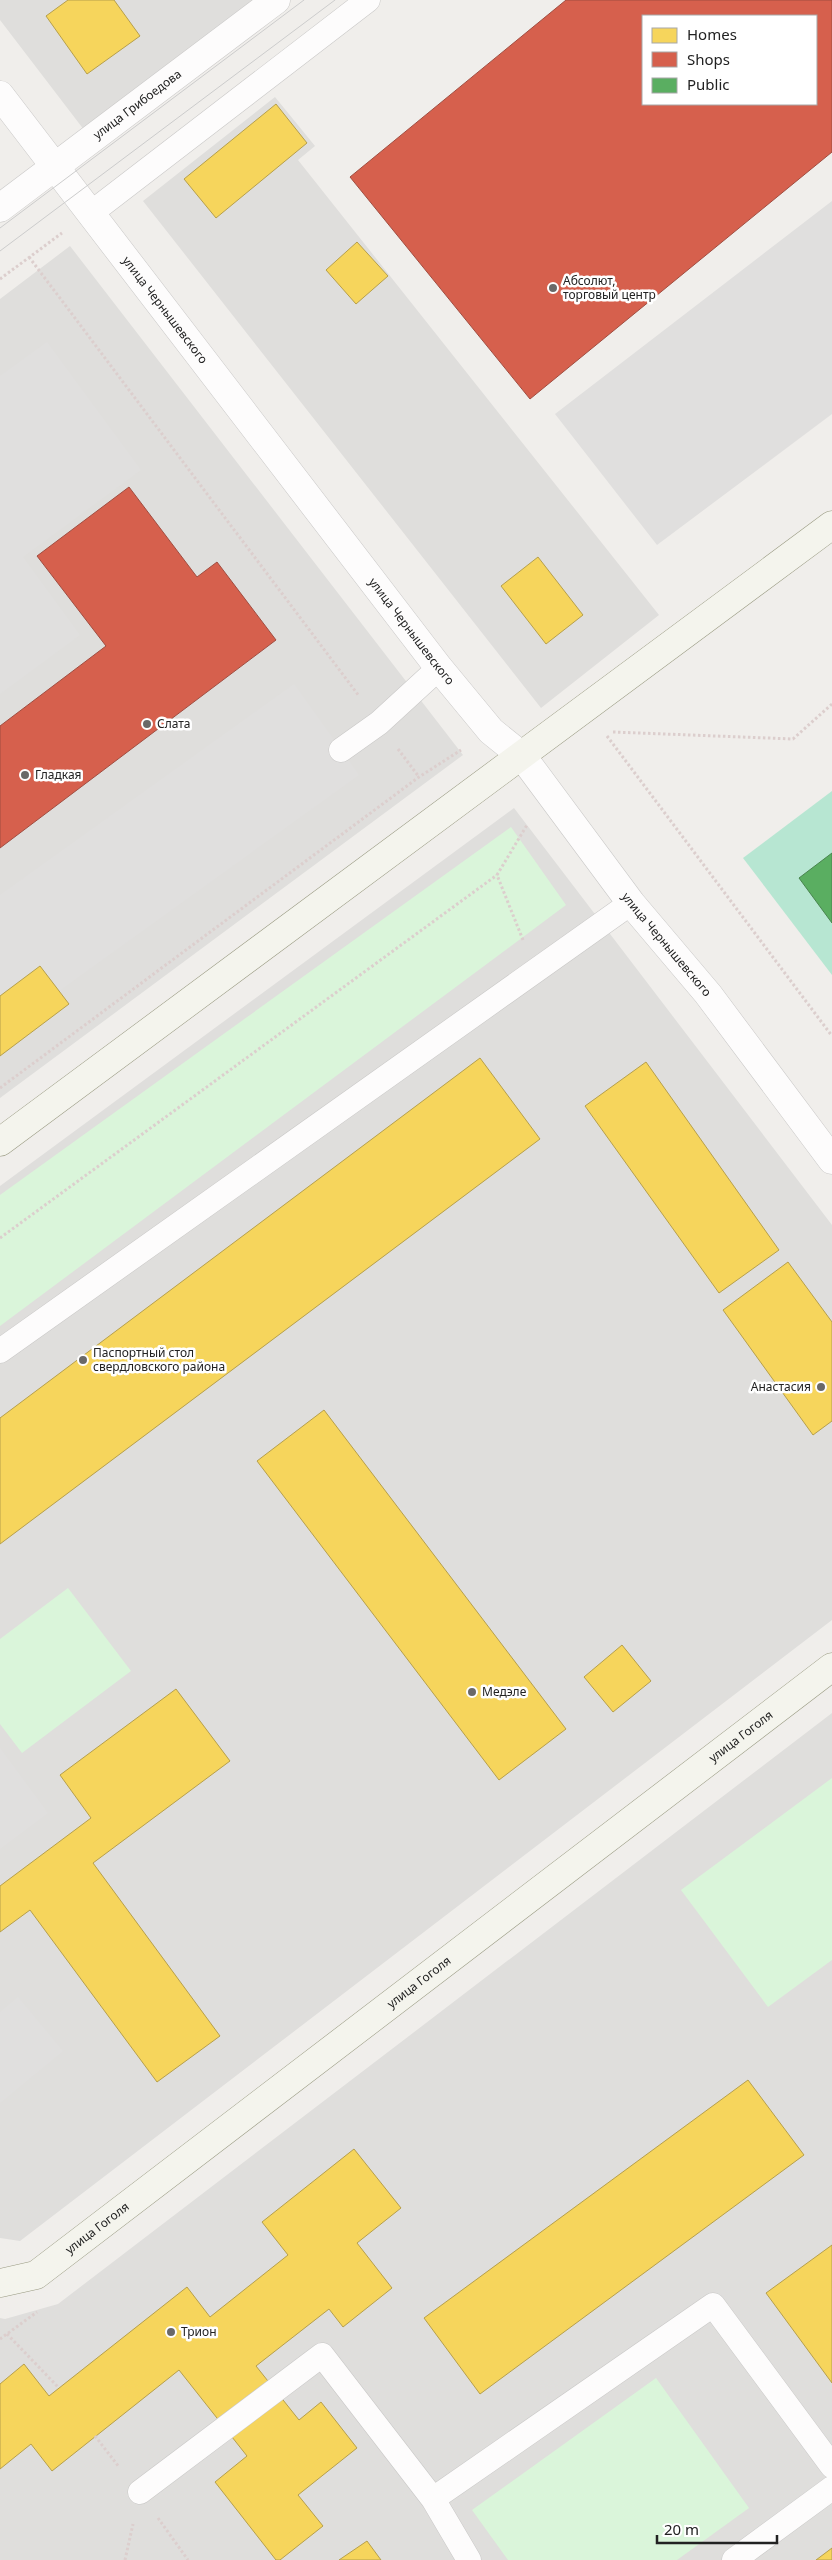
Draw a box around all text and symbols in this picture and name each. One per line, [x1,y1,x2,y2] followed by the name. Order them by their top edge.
[642,15,817,105] legend
[687,24,737,44] text: Homes
[687,49,730,69] text: Shops
[89,65,185,143] street label: улица Грибоедова
[687,74,730,94] text: Public
[119,253,212,367] street label: улица Чернышевского
[563,272,656,303] place label: Абсолют, торговый центр
[547,282,559,294] marker: Абсолют, торговый центр
[365,574,459,688] street label: улица Чернышевского
[157,715,191,732] place label: Слата
[141,718,153,730] marker: Слата
[35,766,81,783] place label: Гладкая
[19,769,31,781] marker: Гладкая
[618,889,716,1000] street label: улица Чернышевского
[93,1344,225,1375] place label: Паспортный стол свердловского района
[77,1354,89,1366] marker: Паспортный стол свердловского района
[751,1378,811,1395] place label: Анастасия
[815,1381,827,1393] marker: Анастасия
[482,1683,527,1700] place label: Медэле
[466,1686,478,1698] marker: Медэле
[705,1706,776,1766] street label: улица Гоголя
[383,1952,454,2012] street label: улица Гоголя
[62,2198,132,2258] street label: улица Гоголя
[181,2323,217,2340] place label: Трион
[165,2326,177,2338] marker: Трион
[657,2512,777,2544] scale bar
[664,2519,699,2539] text: 20 m

